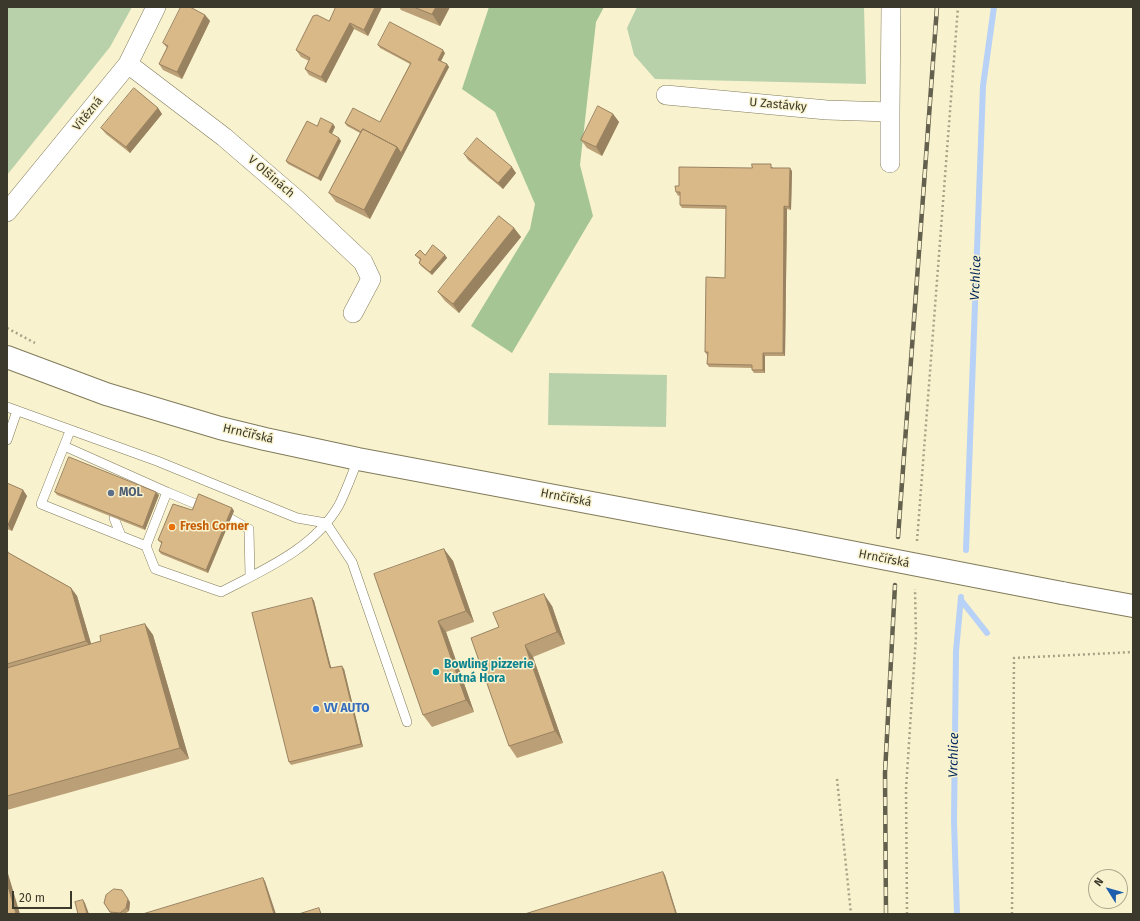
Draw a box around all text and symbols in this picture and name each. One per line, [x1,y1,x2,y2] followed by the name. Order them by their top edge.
[70,94,106,134] street label: Vítězná
[749,95,807,115] street label: U Zastávky
[245,153,297,201] street label: V Olšinách
[967,255,985,301] water label: Vrchlice
[221,421,275,447] street label: Hrnčířská
[119,486,143,500] place label: MOL
[539,486,593,510] street label: Hrnčířská
[106,488,116,498] marker: MOL
[180,520,249,534] place label: Fresh Corner
[167,522,177,532] marker: Fresh Corner
[857,547,911,571] street label: Hrnčířská
[444,658,534,686] place label: Bowling pizzerie Kutná Hora
[431,667,441,677] marker: Bowling pizzerie Kutná Hora
[324,702,370,716] place label: VV AUTO
[311,704,321,714] marker: VV AUTO
[946,732,962,778] water label: Vrchlice
[1088,869,1128,909] north arrow
[1091,875,1106,889] text: N
[14,883,74,909] scale bar
[19,891,45,905] text: 20 m

